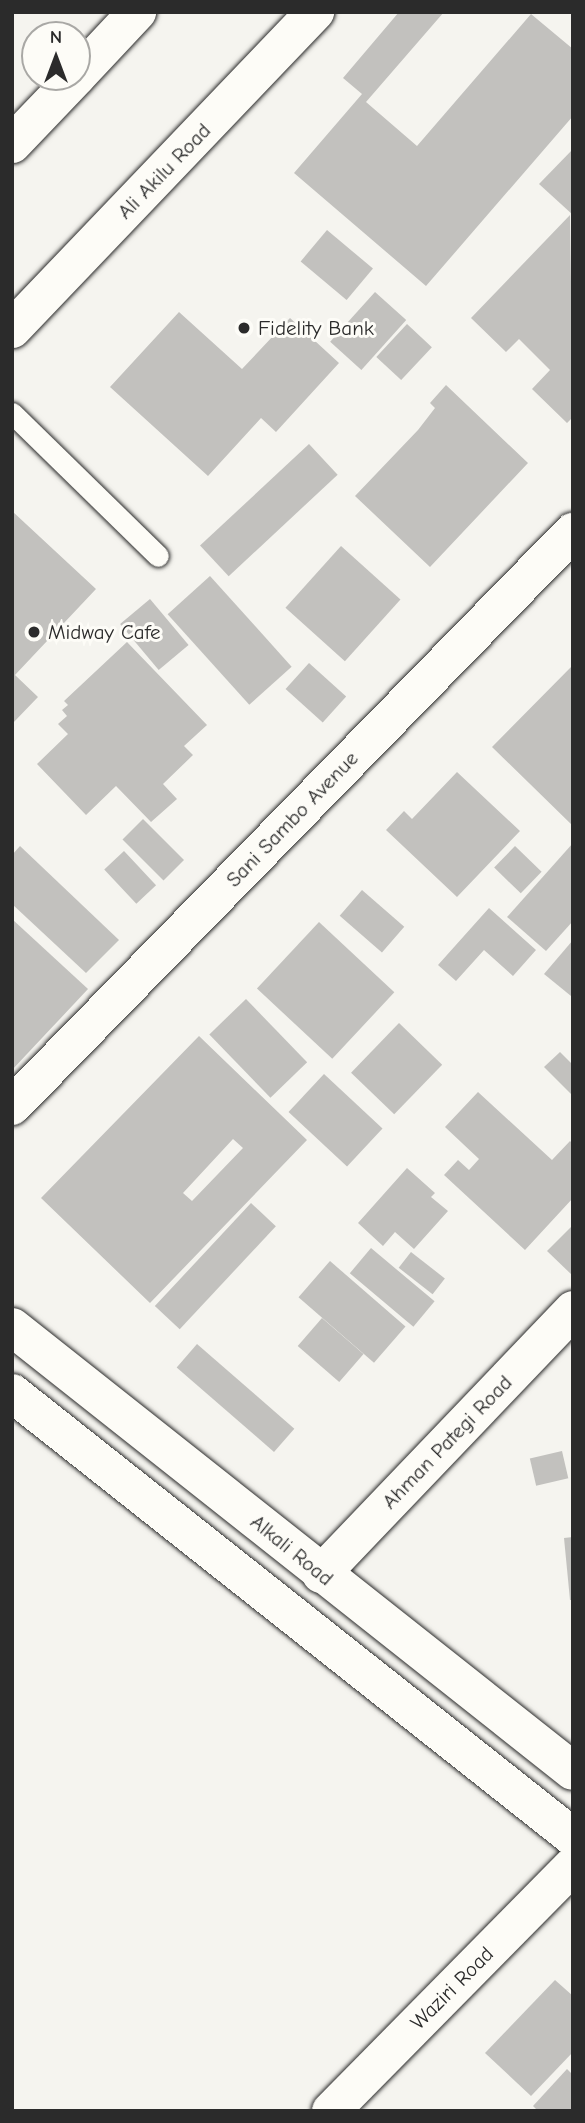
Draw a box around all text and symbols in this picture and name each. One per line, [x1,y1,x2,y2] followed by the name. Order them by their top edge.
[21,21,91,91] north arrow
[50,26,62,48] text: N
[112,118,216,224] street label: Ali Akilu Road
[258,315,374,341] place label: Fidelity Bank
[236,320,252,336] marker: Fidelity Bank
[48,619,161,645] place label: Midway Cafe
[26,624,42,640] marker: Midway Cafe
[221,746,363,892] street label: Sani Sambo Avenue
[377,1370,517,1514] street label: Ahman Pategi Road
[246,1509,338,1591] street label: Alkali Road
[405,1941,499,2035] street label: Waziri Road

